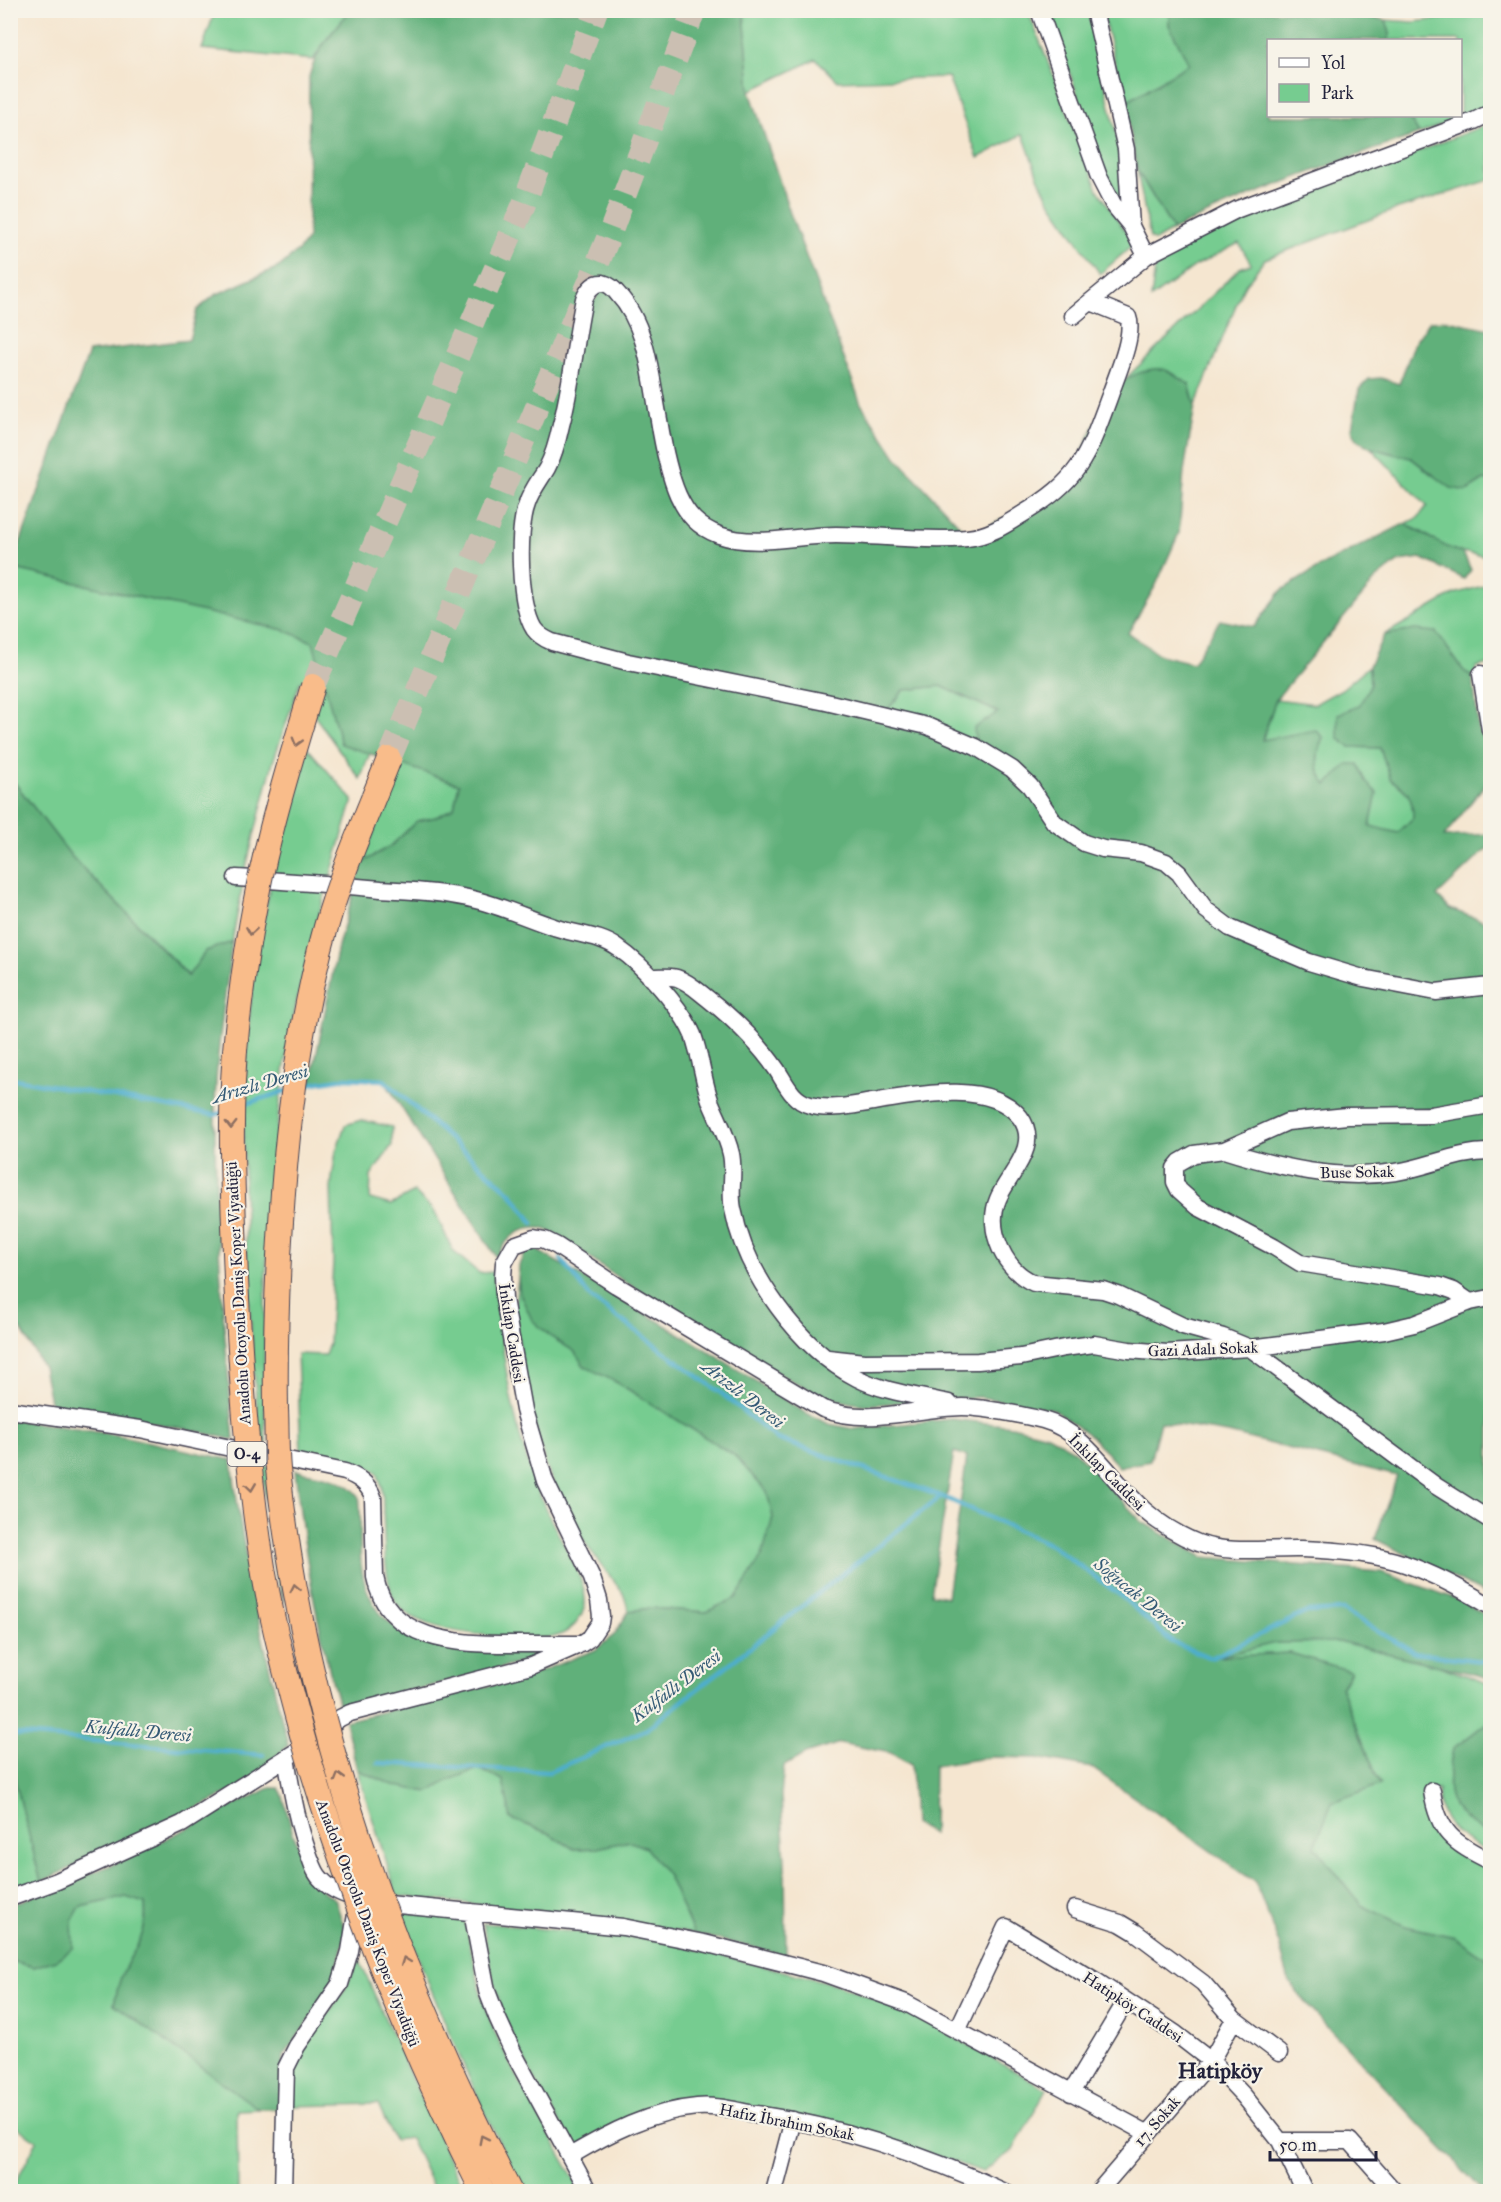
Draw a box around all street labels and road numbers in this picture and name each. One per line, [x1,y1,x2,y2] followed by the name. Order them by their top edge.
[222,1161,255,1426] street label: Anadolu Otoyolu Daniş Koper Viyadüğü
[1320,1162,1395,1182] street label: Buse Sokak
[495,1282,530,1385] street label: İnkılap Caddesi
[1148,1338,1259,1360] street label: Gazi Adalı Sokak
[1065,1429,1150,1515] street label: İnkılap Caddesi
[228,1442,266,1466] road number: O-4
[311,1796,424,2050] street label: Anadolu Otoyolu Daniş Koper Viyadüğü
[1079,1968,1187,2047] street label: Hatipköy Caddesi
[1130,2092,1184,2150] street label: 17. Sokak
[718,2099,857,2145] street label: Hafız İbrahim Sokak

